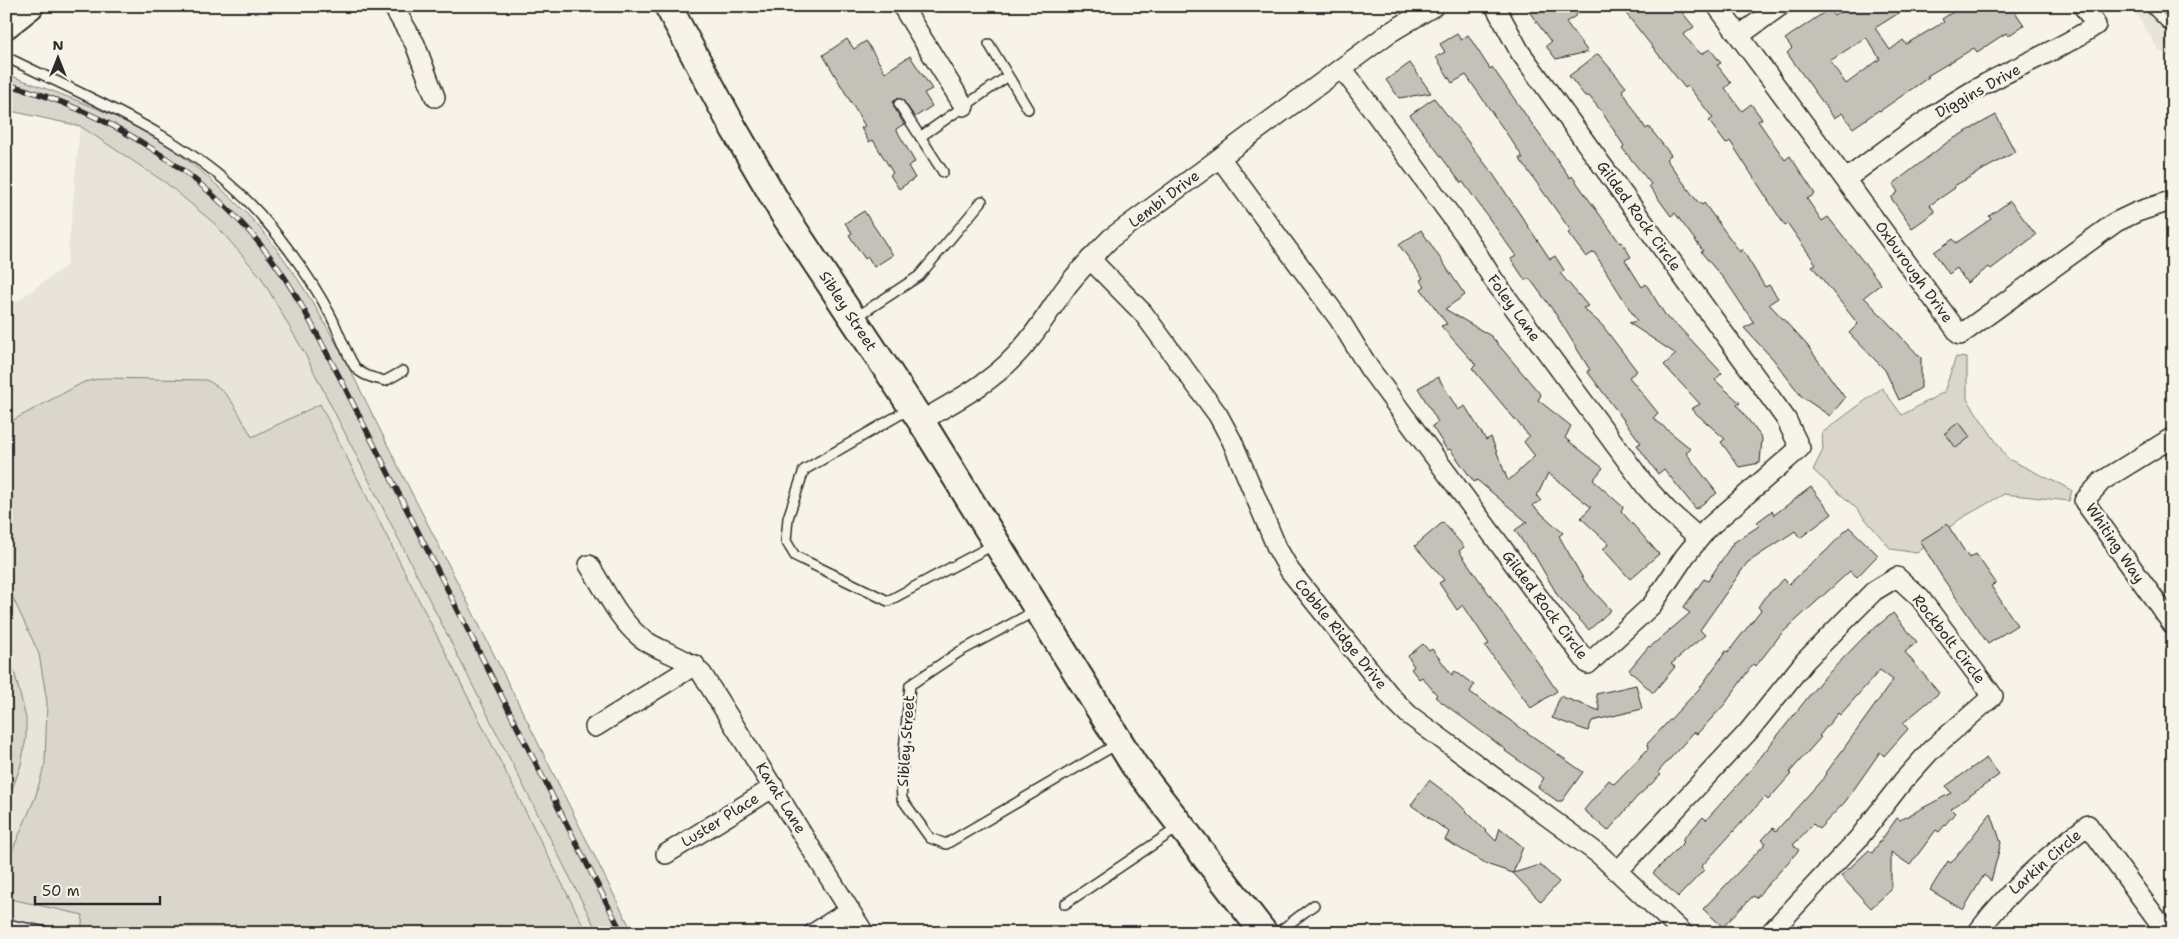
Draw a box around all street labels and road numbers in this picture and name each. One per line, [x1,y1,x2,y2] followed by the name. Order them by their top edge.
[1932,59,2024,123] street label: Diggins Drive
[1592,157,1686,275] street label: Gilded Rock Circle
[1124,166,1204,232] street label: Lembi Drive
[1870,217,1958,327] street label: Oxburough Drive
[815,267,881,355] street label: Sibley Street
[1483,270,1545,346] street label: Foley Lane
[2081,499,2149,587] street label: Whiting Way
[1497,546,1593,664] street label: Gilded Rock Circle
[1290,575,1392,693] street label: Cobble Ridge Drive
[1908,590,1990,688] street label: Rockbolt Circle
[893,695,919,787] street label: Sibley Street
[751,759,811,837] street label: Karat Lane
[677,788,763,852] street label: Luster Place
[2005,825,2085,899] street label: Larkin Circle

